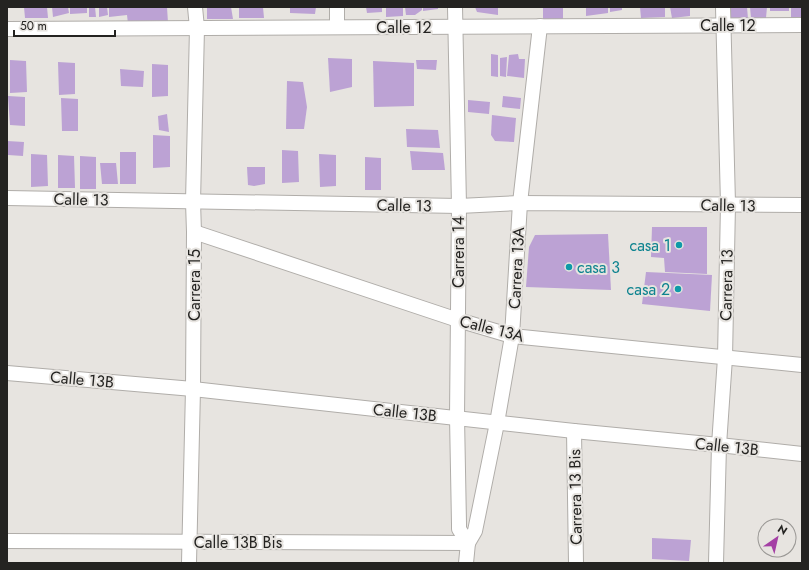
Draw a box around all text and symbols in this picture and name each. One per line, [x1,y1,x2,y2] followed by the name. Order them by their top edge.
[14,12,115,38] scale bar
[700,14,756,37] street label: Calle 12
[376,16,432,39] street label: Calle 12
[20,17,47,35] text: 50 m
[53,188,109,211] street label: Calle 13
[376,194,432,217] street label: Calle 13
[700,194,756,217] street label: Calle 13
[447,216,470,288] street label: Carrera 14
[503,226,530,310] street label: Carrera 13A
[630,234,671,257] place label: casa 1
[674,240,684,250] marker: casa 1
[183,249,206,321] street label: Carrera 15
[714,249,739,321] street label: Carrera 13
[577,256,620,279] place label: casa 3
[564,262,574,272] marker: casa 3
[627,278,670,301] place label: casa 2
[673,284,683,294] marker: casa 2
[457,309,527,348] street label: Calle 13A
[49,365,115,394] street label: Calle 13B
[372,398,438,427] street label: Calle 13B
[694,432,760,461] street label: Calle 13B
[563,449,588,545] street label: Carrera 13 Bis
[757,518,797,558] north arrow
[774,521,791,539] text: N
[194,531,282,554] street label: Calle 13B Bis

